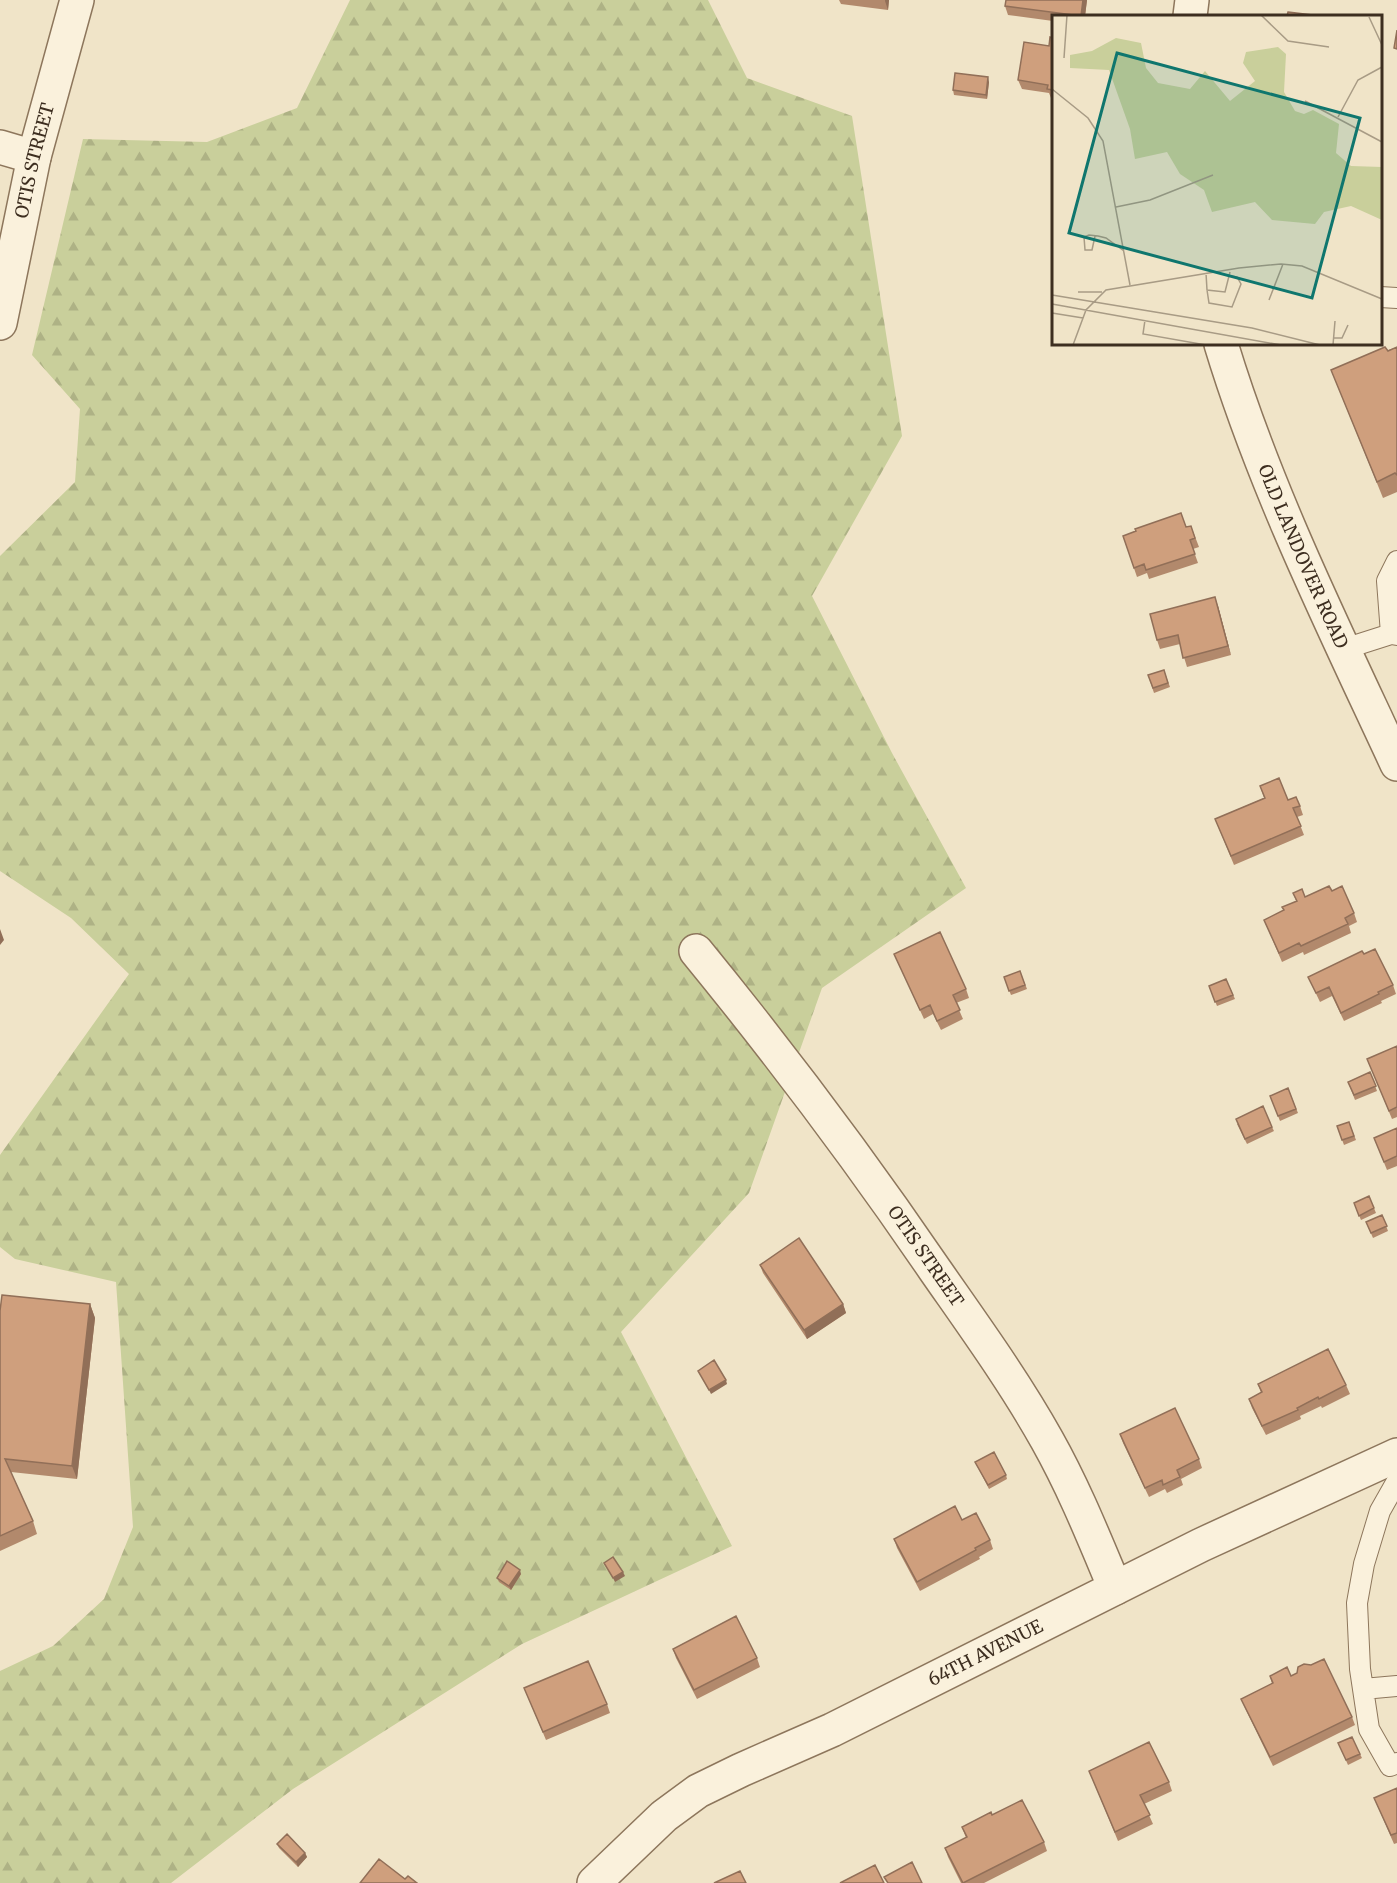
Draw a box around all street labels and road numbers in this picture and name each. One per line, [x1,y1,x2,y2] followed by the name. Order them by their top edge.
[10,100,59,220] street label: OTIS STREET
[1253,461,1354,652] street label: OLD LANDOVER ROAD
[883,1201,969,1311] street label: OTIS STREET
[924,1614,1047,1691] street label: 64TH AVENUE

